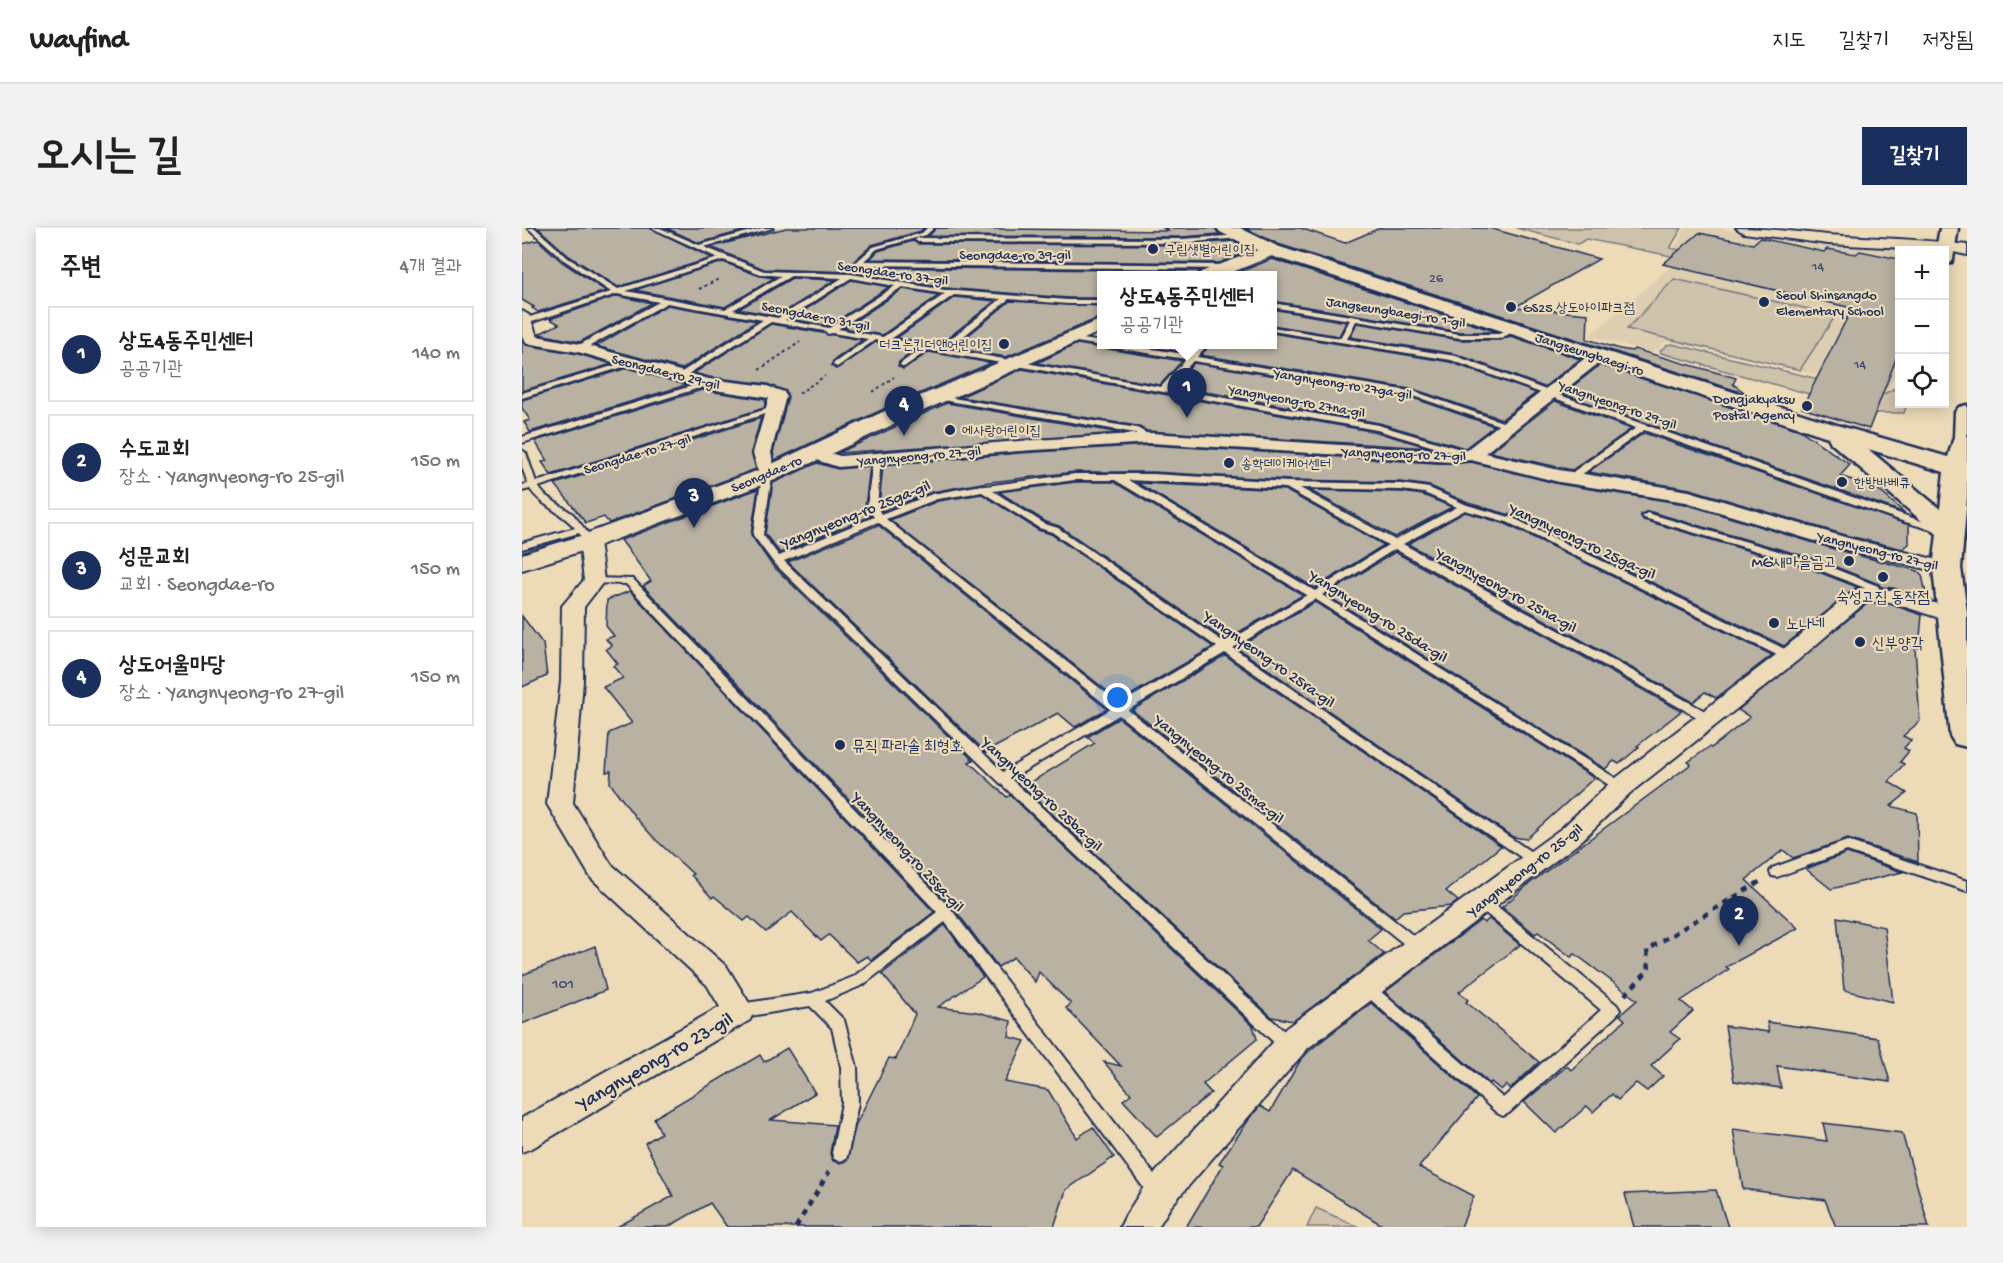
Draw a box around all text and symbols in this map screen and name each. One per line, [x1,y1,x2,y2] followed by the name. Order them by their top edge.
[30,25,127,58] text: Wayfind
[1772,30,1806,55] text: 지도
[1839,30,1889,55] text: 길찾기
[1922,30,1973,55] text: 저장됨
[1862,127,1967,185] button: 길찾기
[36,135,181,184] text: 오시는 길
[1146,242,1160,256] marker: 구립샛별어린이집
[1165,243,1255,260] place label: 구립샛별어린이집
[1895,246,1949,408] map controls
[1895,246,1949,300] button: +
[959,248,1071,265] street label: Seongdae-ro 39-gil
[60,254,102,285] text: 주변
[400,257,462,280] text: 4개 결과
[836,258,949,291] street label: Seongdae-ro 37-gil
[1811,259,1825,276] house number: 14
[1097,271,1277,349] popup
[1429,271,1444,288] house number: 26
[1120,286,1254,312] text: 상도4동주민센터
[1776,288,1884,321] place label: Seoul Shinsangdo Elementary School
[1325,294,1466,333] street label: Jangseungbaegi-ro 1-gil
[1757,295,1771,309] marker: Seoul Shinsangdo Elementary School
[760,299,871,336] street label: Seongdae-ro 31-gil
[1504,300,1518,314] marker: GS25 상도아이파크점
[1895,300,1949,354] button: −
[1523,301,1635,318] place label: GS25 상도아이파크점
[1120,315,1184,338] text: 공공기관
[119,330,253,356] text: 상도4동주민센터
[1533,330,1646,381] street label: Jangseungbaegi-ro
[997,337,1011,351] marker: 더크는킨더앤어린이집
[879,338,992,355] place label: 더크는킨더앤어린이집
[77,343,86,366] text: 1
[412,343,460,366] text: 140 m
[609,352,721,395] street label: Seongdae-ro 29-gil
[1895,354,1949,408] button: locate
[1853,357,1867,374] house number: 14
[119,359,183,382] text: 공공기관
[1270,366,1413,405] street label: Yangnyeong-ro 27ga-gil
[1168,368,1206,418] pin: 1
[1554,378,1678,435] street label: Yangnyeong-ro 29-gil
[1225,382,1366,423] street label: Yangnyeong-ro 27na-gil
[884,386,923,436] pin: 4
[1712,392,1795,425] place label: Dongjakyaksu Postal Agency
[1800,399,1814,413] marker: Dongjakyaksu Postal Agency
[943,423,957,437] marker: 에사랑어린이집
[962,424,1041,441] place label: 에사랑어린이집
[582,431,693,480] street label: Seongdae-ro 27-gil
[119,438,190,464] text: 수도교회
[855,444,982,472] street label: Yangnyeong-ro 27-gil
[1340,445,1466,466] street label: Yangnyeong-ro 27-gil
[77,451,86,474] text: 2
[411,451,460,474] text: 150 m
[729,453,805,498] street label: Seongdae-ro
[1222,456,1236,470] marker: 송학데이케어센터
[1241,457,1331,474] place label: 송학데이케어센터
[119,467,344,490] text: 장소 · Yangnyeong-ro 25-gil
[1835,475,1849,489] marker: 한방바베큐
[1854,476,1910,493] place label: 한방바베큐
[777,477,934,556] street label: Yangnyeong-ro 25ga-gil
[674,478,714,528] pin: 3
[1503,500,1658,586] street label: Yangnyeong-ro 25ga-gil
[1813,529,1940,576] street label: Yangnyeong-ro 27-gil
[1430,544,1579,639] street label: Yangnyeong-ro 25na-gil
[119,546,190,572] text: 성문교회
[1842,554,1856,568] marker: MG새마을금고
[1751,555,1837,574] place label: MG새마을금고
[76,559,87,582] text: 3
[411,559,460,582] text: 150 m
[1302,566,1450,668] street label: Yangnyeong-ro 25da-gil
[1876,570,1890,584] marker: 숙성고집 동작점
[119,575,275,598] text: 교회 · Seongdae-ro
[1836,589,1930,609] place label: 숙성고집 동작점
[1197,607,1338,714] street label: Yangnyeong-ro 25ra-gil
[1767,616,1781,630] marker: 노나네
[1786,617,1825,636] place label: 노나네
[1853,635,1867,649] marker: 신부양각
[1872,636,1924,655] place label: 신부양각
[119,654,225,680] text: 상도어울마당
[77,667,86,690] text: 4
[411,667,460,690] text: 150 m
[119,683,344,706] text: 장소 · Yangnyeong-ro 27-gil
[1103,683,1132,712] your location
[1147,711,1287,829] street label: Yangnyeong-ro 25ma-gil
[974,733,1105,857] street label: Yangnyeong-ro 25ba-gil
[833,738,847,752] marker: 뮤직 파라솔 최형호
[852,738,963,758] place label: 뮤직 파라솔 최형호
[845,788,967,917] street label: Yangnyeong-ro 25sa-gil
[1463,821,1588,924] street label: Yangnyeong-ro 25-gil
[1720,896,1758,946] pin: 2
[551,976,574,995] house number: 101
[572,1009,738,1118] street label: Yangnyeong-ro 23-gil

